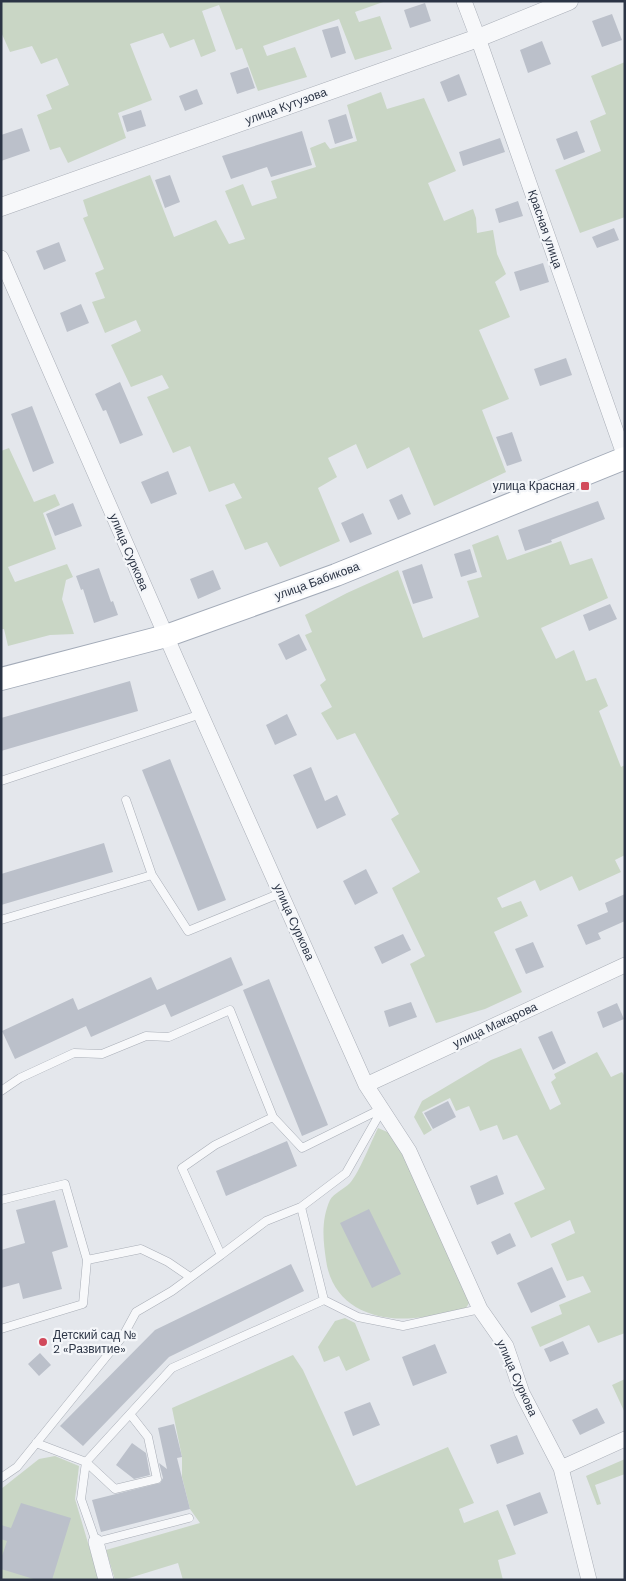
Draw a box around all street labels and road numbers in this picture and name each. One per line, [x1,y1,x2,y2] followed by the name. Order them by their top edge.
[243,84,329,128] street label: улица Кутузова
[524,187,566,271] street label: Красная улица
[106,511,153,593] street label: улица Суркова
[272,558,362,604] street label: улица Бабикова
[270,881,318,963] street label: улица Суркова
[450,998,540,1052] street label: улица Макарова
[493,1337,541,1419] street label: улица Суркова

